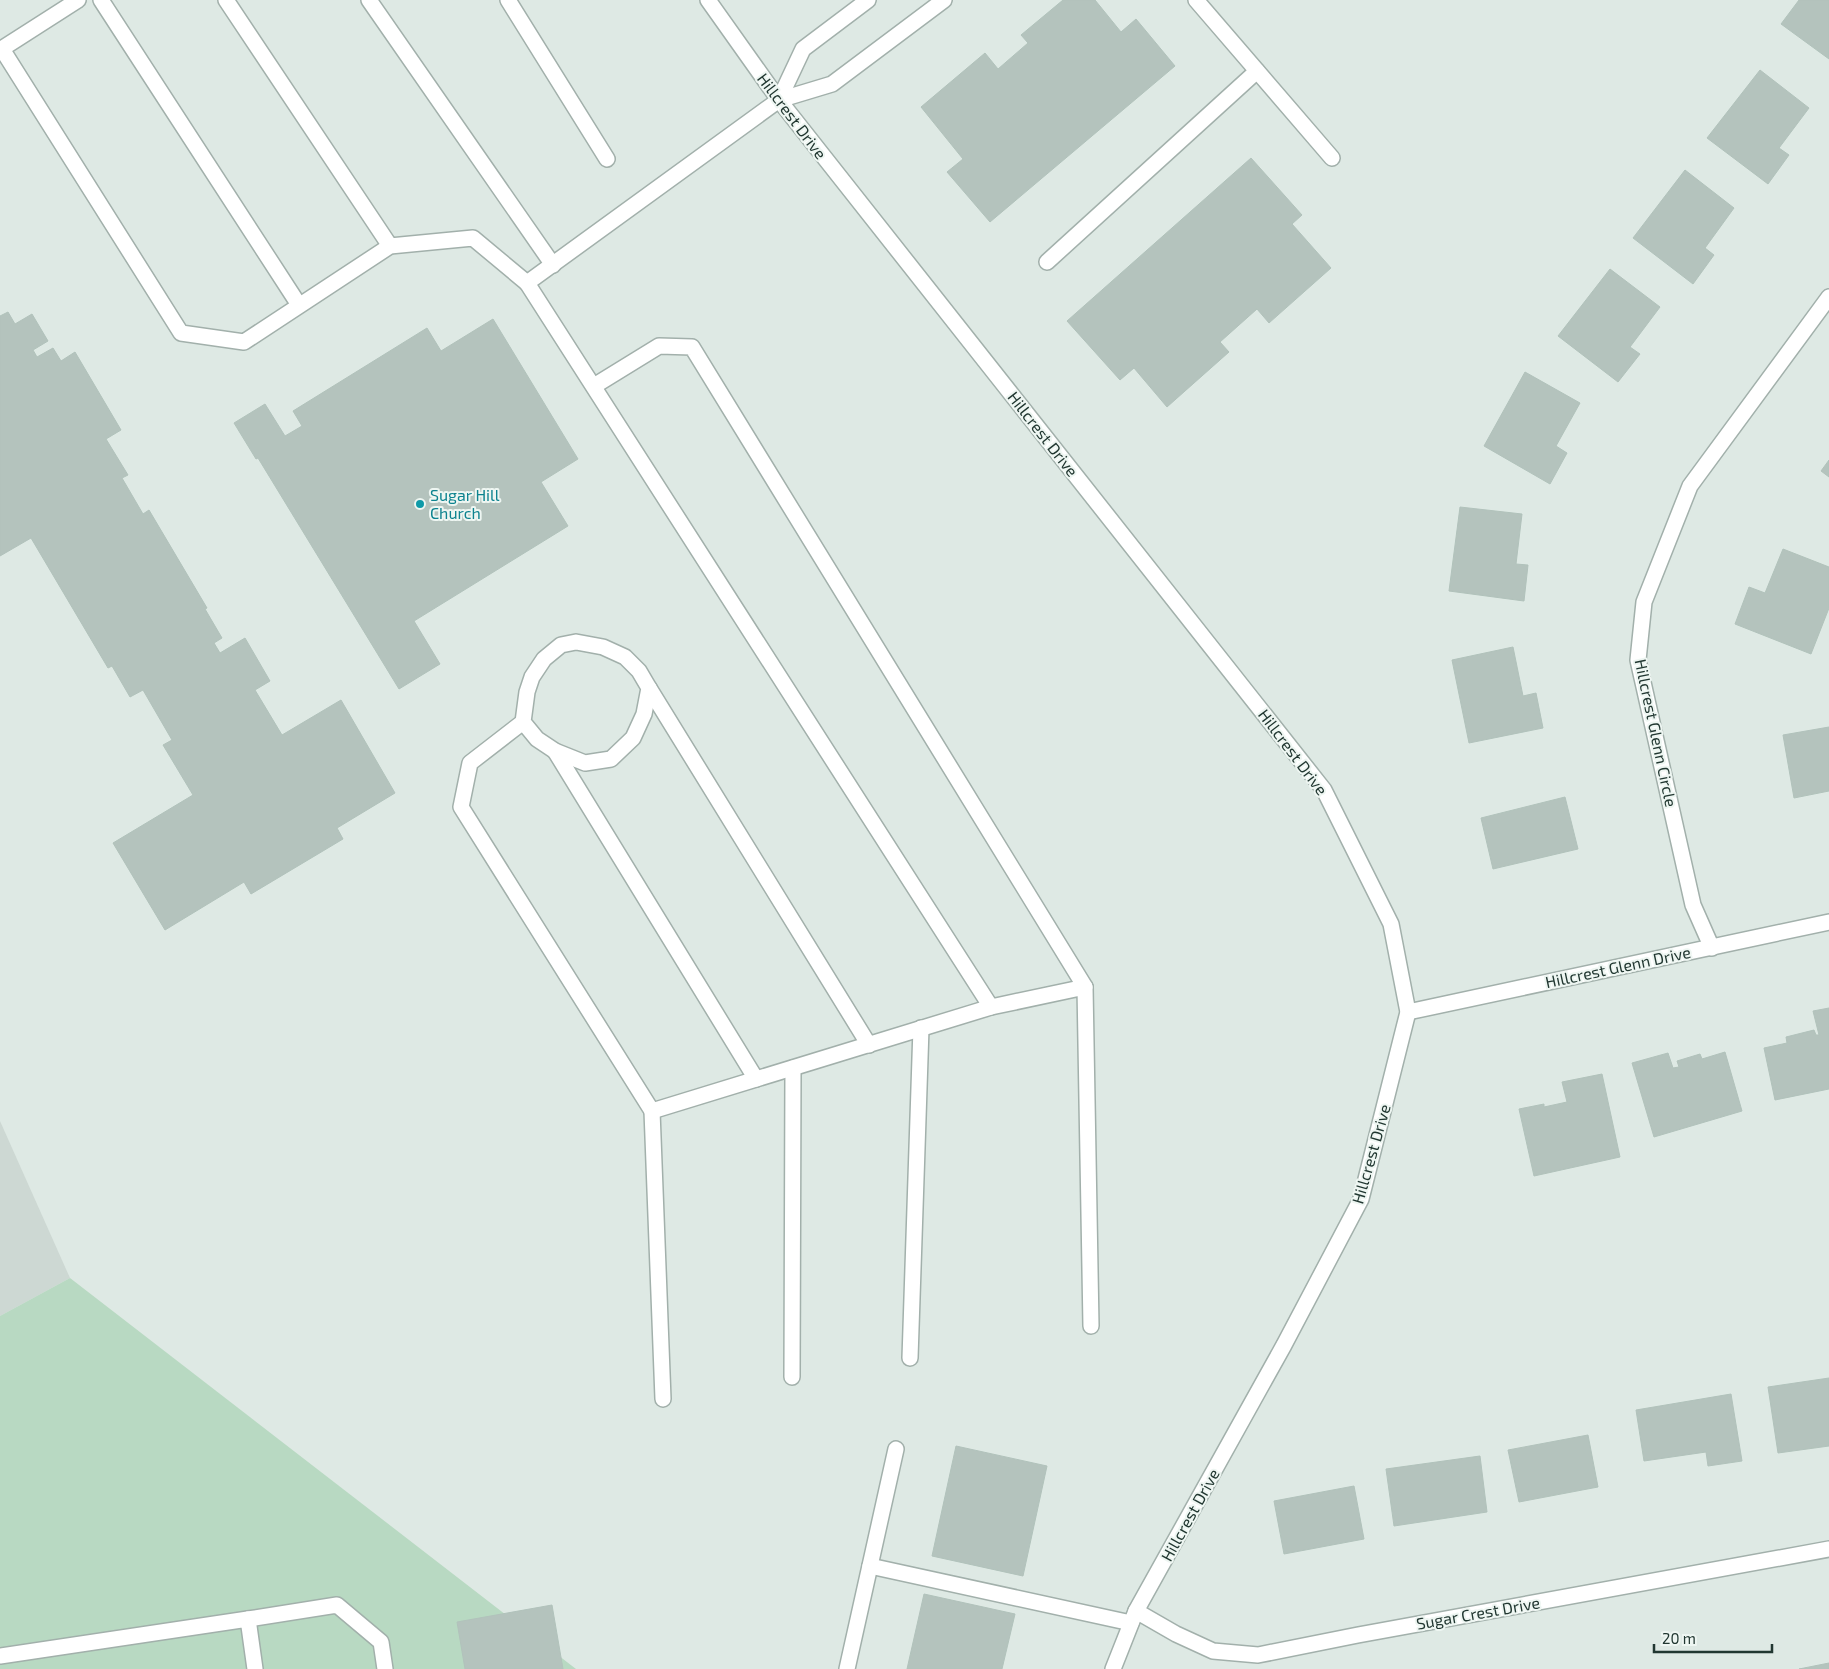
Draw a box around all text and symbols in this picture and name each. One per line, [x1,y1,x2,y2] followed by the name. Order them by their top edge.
[754,69,831,162] street label: Hillcrest Drive
[1004,387,1082,480] street label: Hillcrest Drive
[430,485,500,522] place label: Sugar Hill Church
[414,498,426,510] marker: Sugar Hill Church
[1632,657,1681,809] street label: Hillcrest Glenn Circle
[1255,705,1332,798] street label: Hillcrest Drive
[1543,942,1692,991] street label: Hillcrest Glenn Drive
[1347,1102,1394,1206] street label: Hillcrest Drive
[1156,1465,1223,1564] street label: Hillcrest Drive
[1415,1592,1541,1633] street label: Sugar Crest Drive
[1654,1622,1772,1654] scale bar
[1662,1629,1696,1647] text: 20 m

